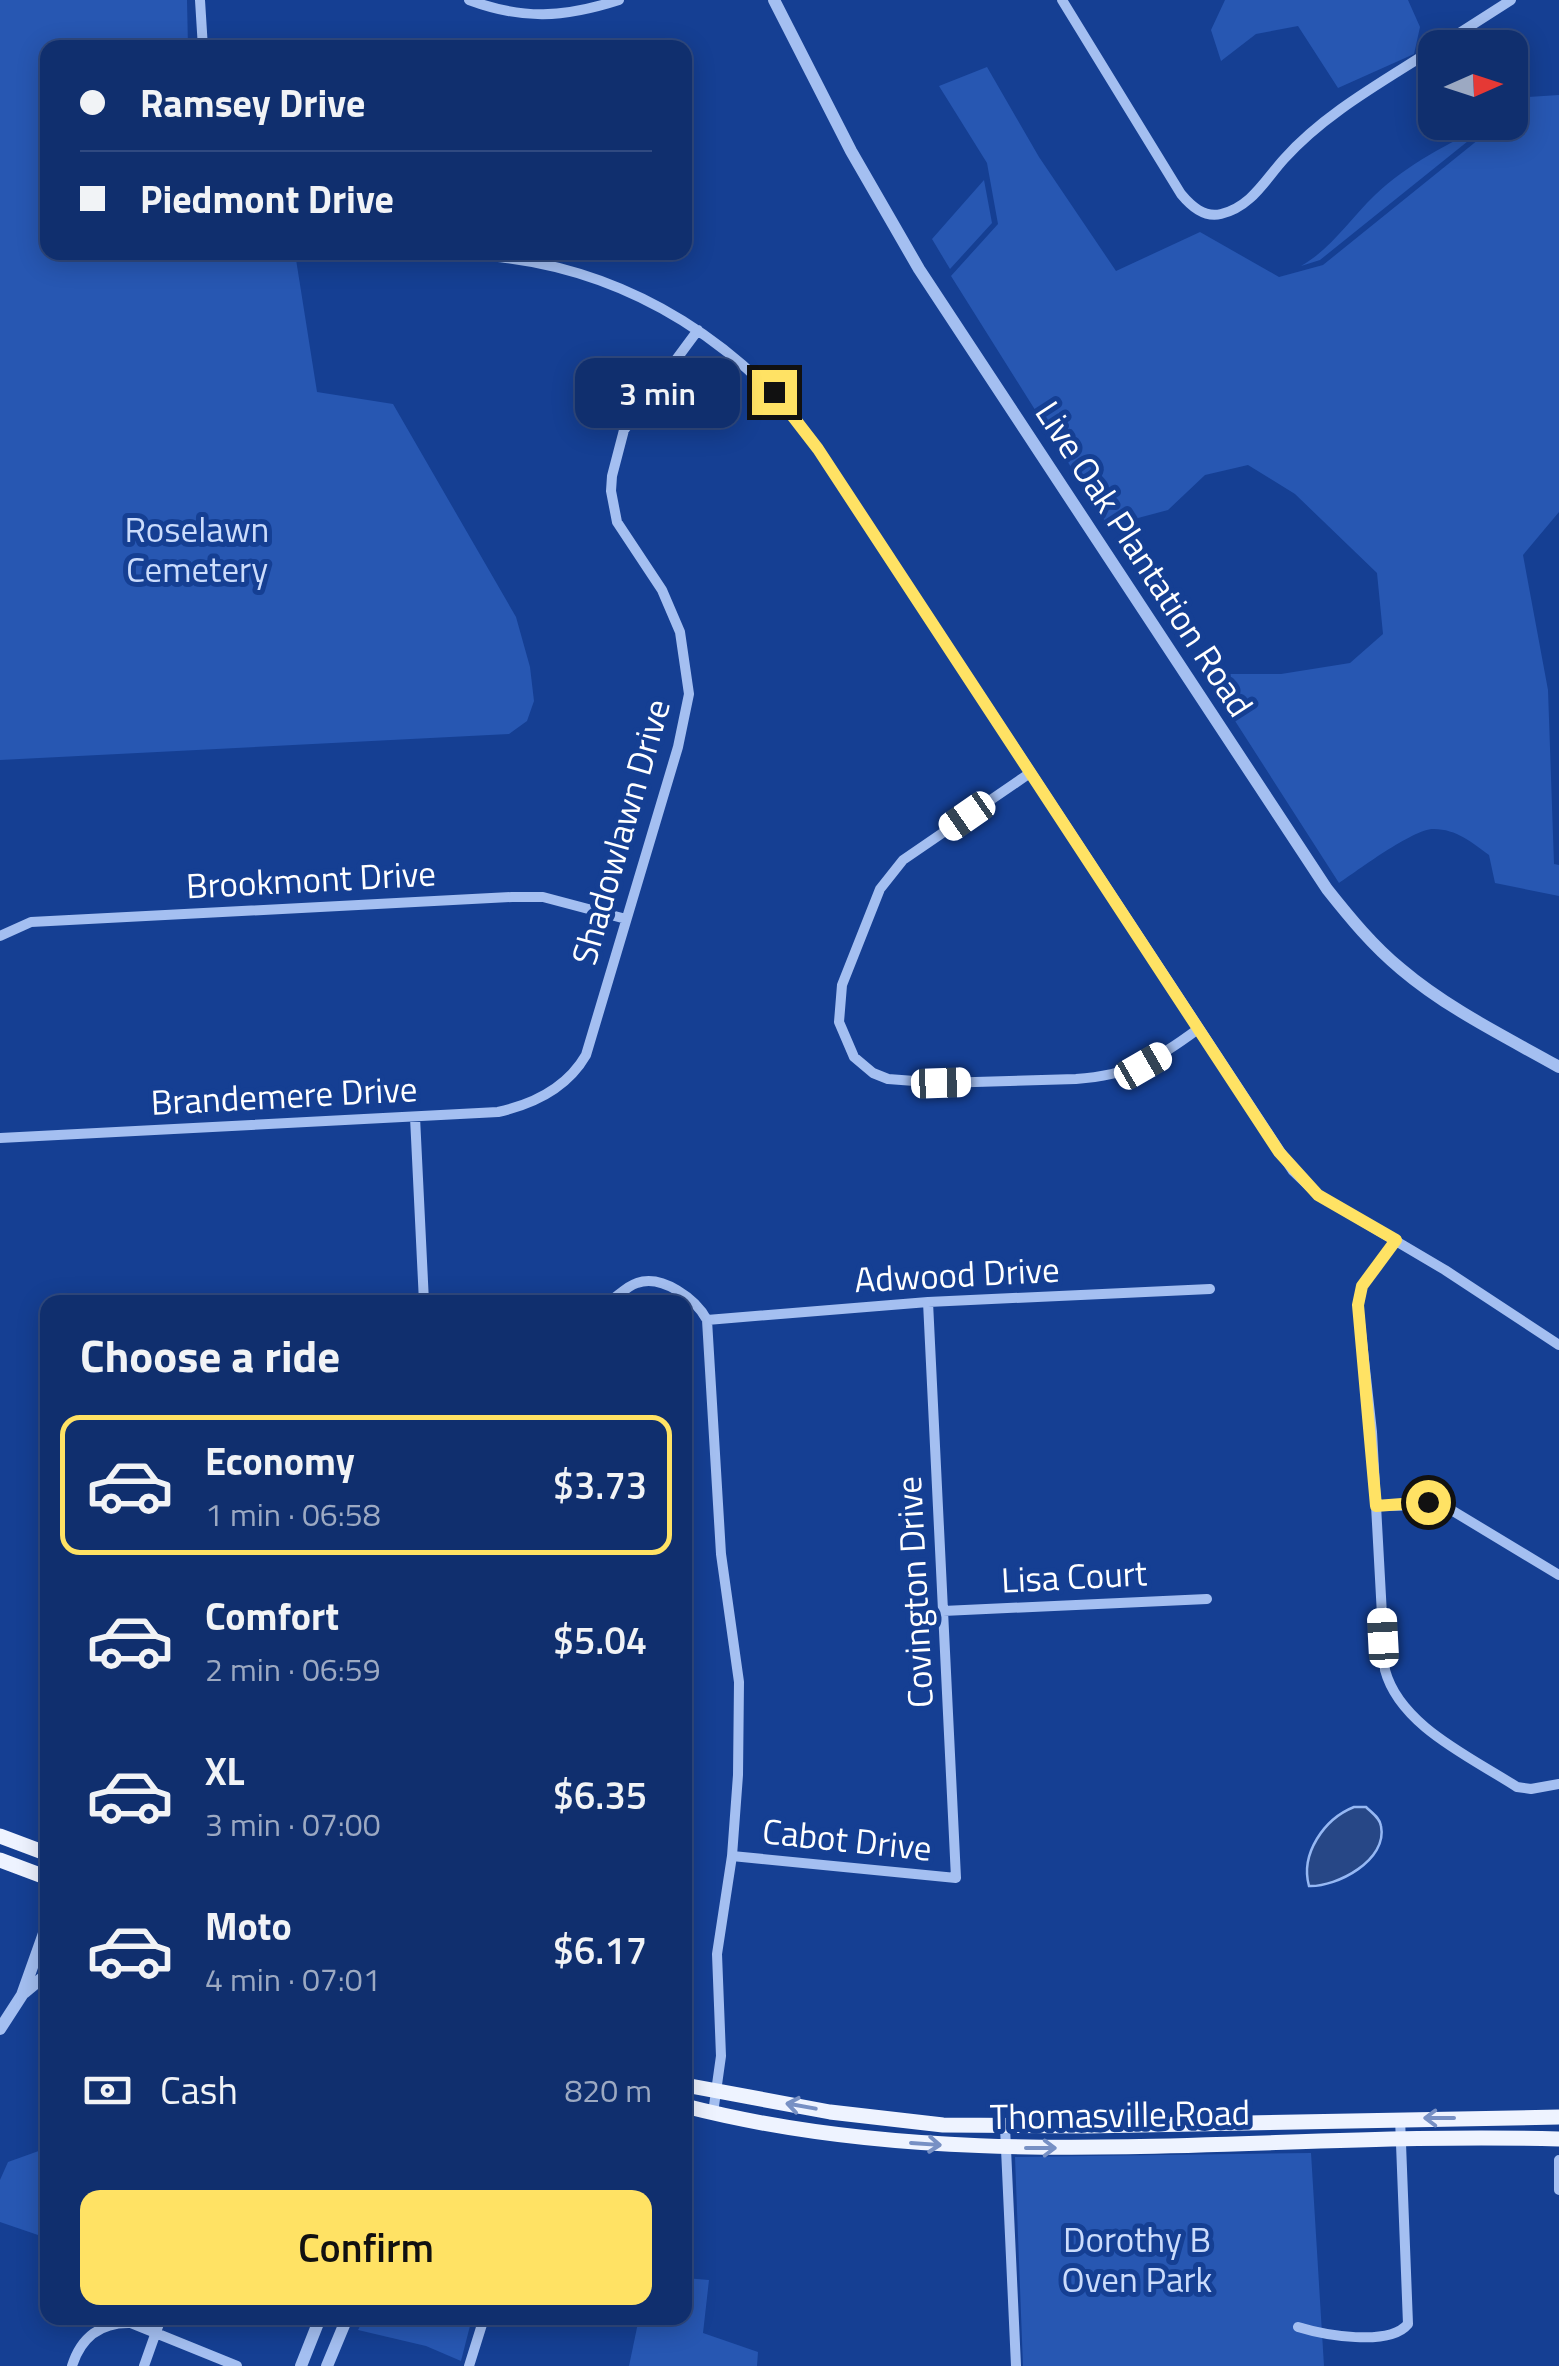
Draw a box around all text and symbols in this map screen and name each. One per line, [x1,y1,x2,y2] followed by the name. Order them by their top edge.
[1418,30,1528,140] north arrow
[1418,30,1528,140] map controls
[140,74,365,132] text: Ramsey Drive
[140,170,394,228] text: Piedmont Drive
[574,357,739,427] callout: 3 min
[619,369,696,417] text: 3 min
[752,370,797,415] route end
[1022,390,1267,727] street label: Live Oak Plantation Road
[125,502,269,596] park label: Roselawn Cemetery
[556,693,684,971] street label: Shadowlawn Drive
[934,787,1000,845] car
[185,845,437,913] street label: Brookmont Drive
[1110,1038,1176,1094] car
[149,1061,419,1129] street label: Brandemere Drive
[910,1067,972,1099] car
[853,1242,1061,1306] street label: Adwood Drive
[80,1321,340,1389] text: Choose a ride
[205,1432,355,1490] text: Economy
[85,1440,175,1530] icon: car
[553,1456,647,1514] text: $3.73
[881,1475,947,1709] street label: Covington Drive
[1406,1480,1451,1525] route start
[205,1490,381,1538] text: 1 min · 06:58
[1000,1545,1148,1607] street label: Lisa Court
[205,1587,339,1645] text: Comfort
[85,1595,175,1685] icon: car
[1366,1607,1400,1669] car
[553,1611,647,1669] text: $5.04
[205,1645,381,1693] text: 2 min · 06:59
[205,1742,245,1800] text: XL
[85,1750,175,1840] icon: car
[553,1766,647,1824] text: $6.35
[205,1800,381,1848] text: 3 min · 07:00
[760,1803,934,1875] street label: Cabot Drive
[205,1897,292,1955] text: Moto
[85,1905,175,1995] icon: car
[553,1921,647,1979] text: $6.17
[205,1955,381,2003] text: 4 min · 07:01
[160,2061,238,2119] text: Cash
[80,2063,135,2118] icon: cash
[564,2066,652,2114] text: 820 m
[989,2085,1251,2143] street label: Thomasville Road
[785,2096,817,2115] one-way arrow
[1423,2108,1456,2128] one-way arrow
[909,2135,942,2154] one-way arrow
[1024,2138,1057,2158] one-way arrow
[80,2190,652,2305] button: Confirm
[1062,2212,1213,2306] park label: Dorothy B Oven Park

